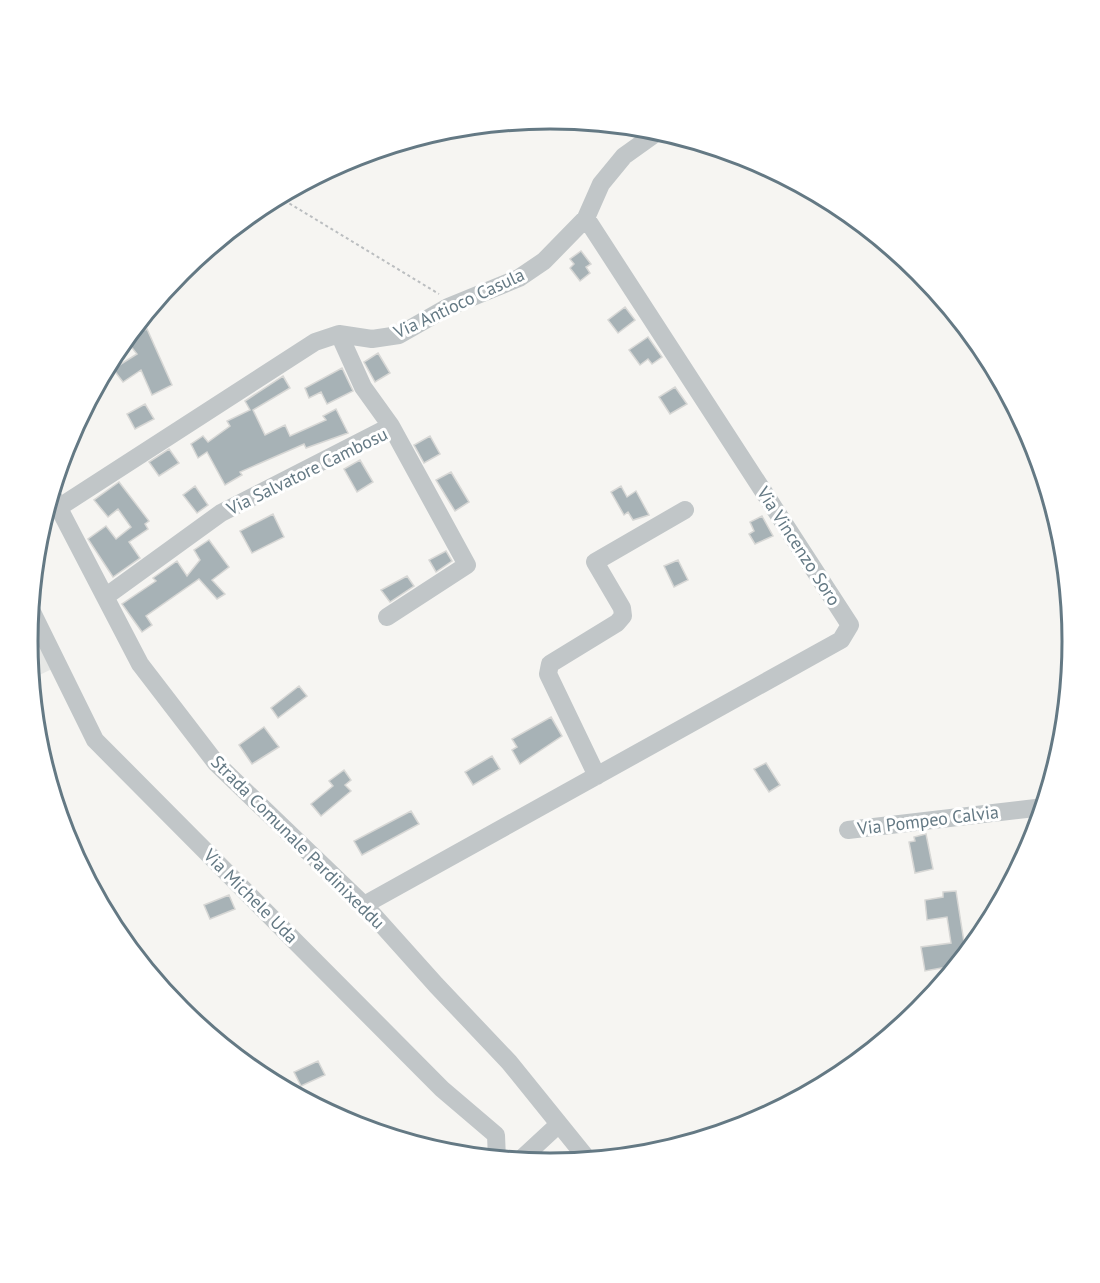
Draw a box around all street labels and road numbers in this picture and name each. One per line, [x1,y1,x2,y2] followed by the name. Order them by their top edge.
[389,263,528,344] street label: Via Antioco Casula
[222,422,391,520] street label: Via Salvatore Cambosu
[751,481,846,610] street label: Via Vincenzo Soro
[206,750,390,934] street label: Strada Comunale Pardinixeddu
[855,800,1000,840] street label: Via Pompeo Calvia
[198,843,303,948] street label: Via Michele Uda

